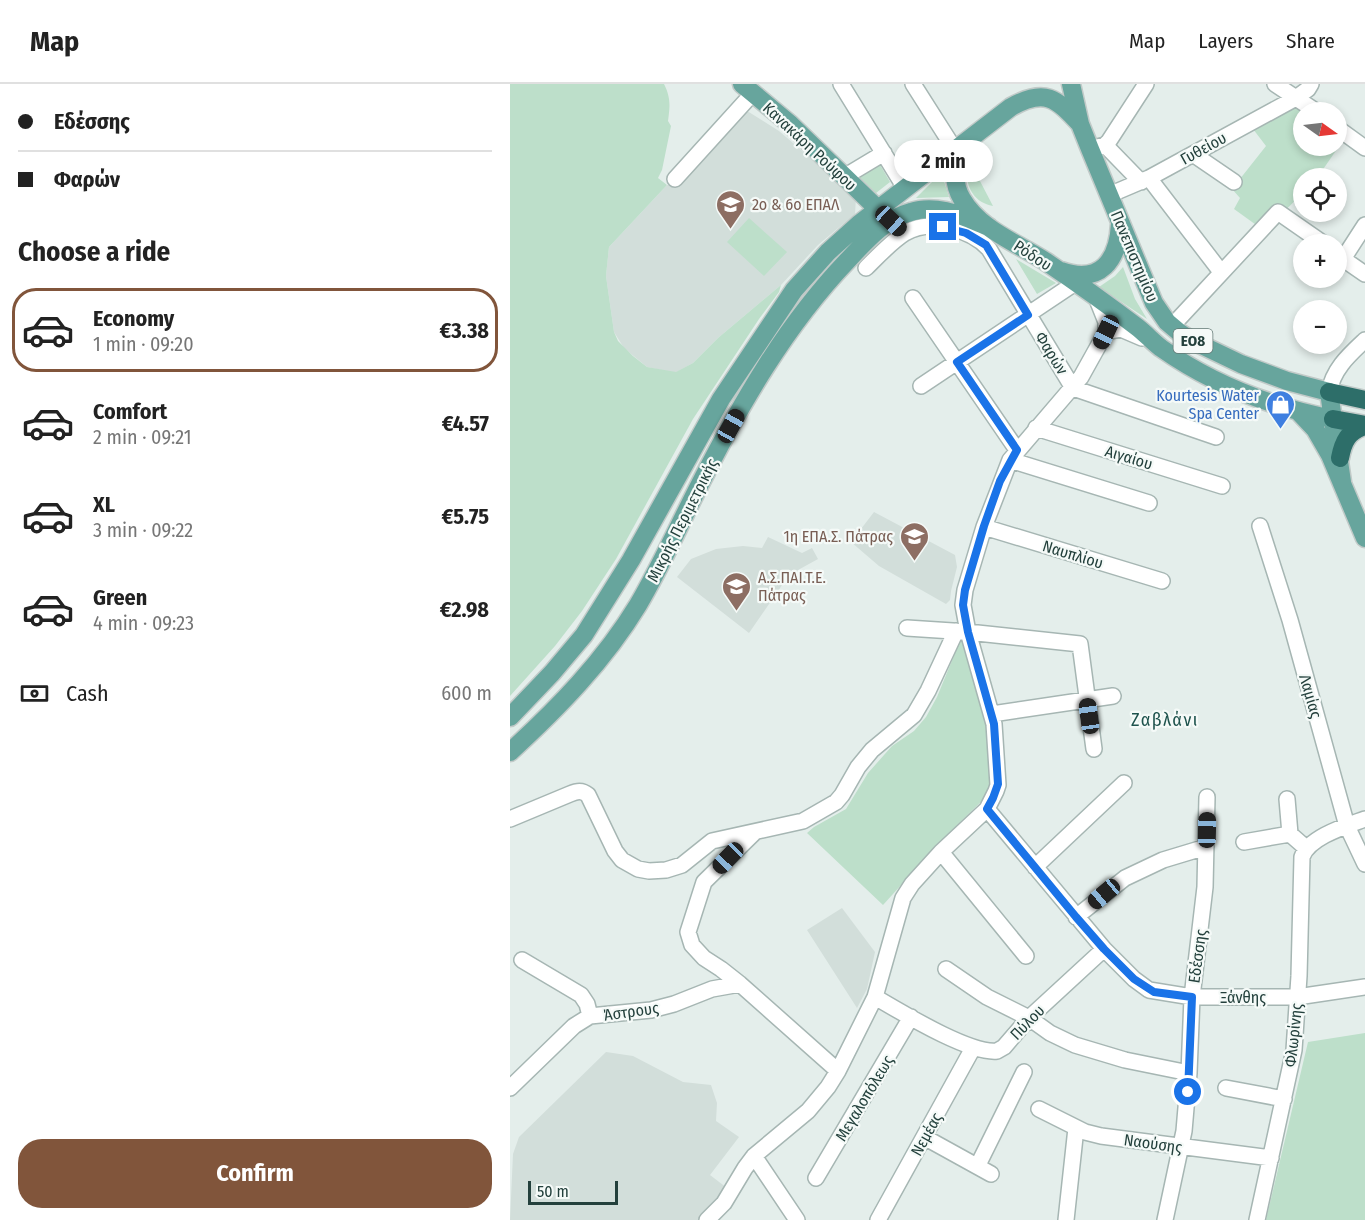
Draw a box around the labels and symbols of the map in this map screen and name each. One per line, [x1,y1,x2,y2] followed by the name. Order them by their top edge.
[759,98,860,195] street label: Κανακάρη Ρούφου
[1293,102,1347,156] north arrow
[1177,128,1230,169] street label: Γυθείου
[894,140,992,182] callout: 2 min
[715,188,747,230] school or university icon: 2ο & 6ο ΕΠΑΛ
[752,195,840,214] place label: 2ο & 6ο ΕΠΑΛ
[872,202,910,240] car
[1107,208,1162,305] street label: Πανεπιστημίου
[929,213,956,240] route end
[1010,236,1055,275] street label: Ρόδου
[1090,312,1122,352] car
[1031,328,1072,378] street label: Φαρών
[1174,329,1212,353] road number: ΕΟ8
[1156,386,1259,423] place label: Kourtesis Water Spa Center
[1264,388,1296,430] shop icon: Kourtesis Water Spa Center
[714,406,748,446] car
[1103,441,1155,474] street label: Αιγαίου
[643,455,722,585] street label: Μικρής Περιμετρικής
[898,520,930,562] school or university icon: 1η ΕΠΑ.Σ. Πάτρας
[783,527,893,546] place label: 1η ΕΠΑ.Σ. Πάτρας
[1040,536,1105,573] street label: Ναυπλίου
[758,568,826,605] place label: Α.Σ.ΠΑΙ.Τ.Ε. Πάτρας
[721,570,753,612] school or university icon: Α.Σ.ΠΑΙ.Τ.Ε. Πάτρας
[1295,672,1326,720] street label: Λαμίας
[1078,697,1100,735] car
[1131,709,1199,731] district label: Ζαβλάνι
[1198,812,1216,848] car
[709,839,747,877] car
[1084,876,1124,912] car
[1184,928,1211,984] street label: Εδέσσης
[1220,988,1266,1007] street label: Ξάνθης
[602,998,660,1025] street label: Άστρους
[1006,1001,1049,1044] street label: Πύλου
[1281,1002,1306,1068] street label: Φλωρίνης
[831,1052,898,1145] street label: Μεγαλοπόλεως
[1174,1078,1201,1105] route start
[907,1109,946,1159] street label: Νεμέας
[1123,1130,1183,1157] street label: Ναούσης
[528,1178,618,1206] scale bar

